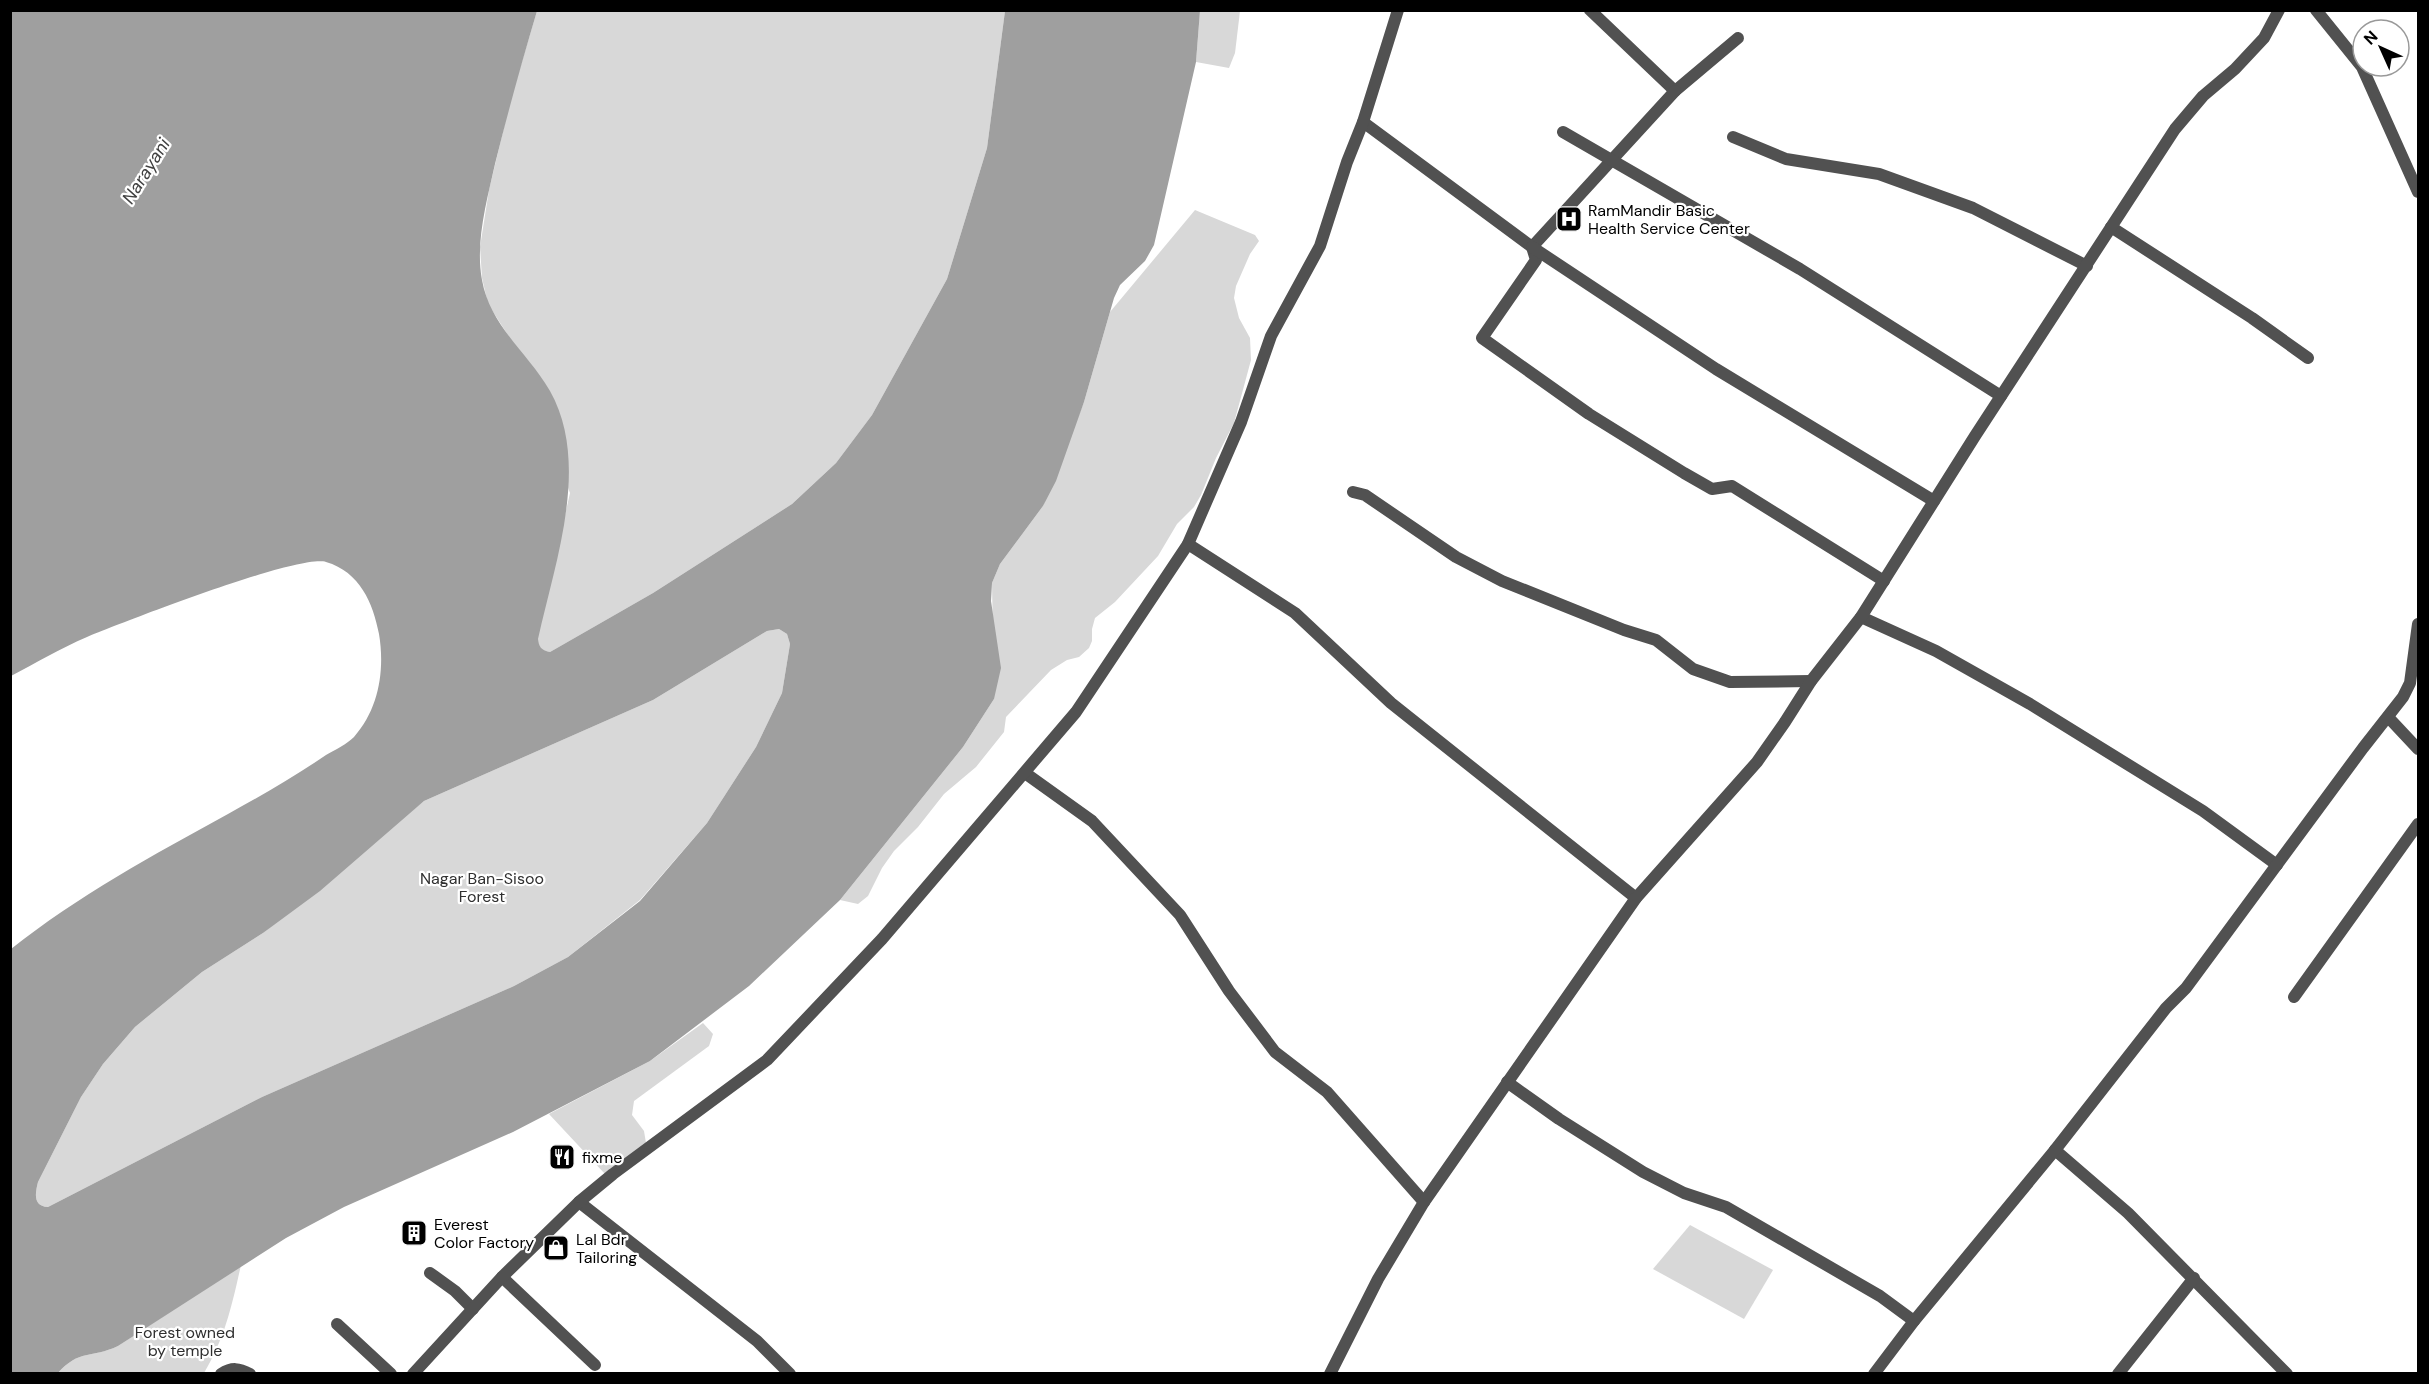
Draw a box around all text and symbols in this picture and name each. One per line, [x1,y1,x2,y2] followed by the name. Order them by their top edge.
[2351,18,2411,78] north arrow
[2359,26,2382,49] text: N
[116,133,176,208] water label: Narayani
[1588,200,1750,239] place label: RamMandir Basic Health Service Center
[1554,204,1584,234] hospital icon: RamMandir Basic Health Service Center
[420,868,544,907] park label: Nagar Ban-Sisoo Forest
[547,1142,577,1172] restaurant icon: fixme
[582,1147,622,1168] place label: fixme
[434,1214,534,1253] place label: Everest Color Factory
[399,1218,429,1248] building icon: Everest Color Factory
[576,1229,637,1268] place label: Lal Bdr Tailoring
[541,1233,571,1263] shop icon: Lal Bdr Tailoring
[135,1322,235,1361] park label: Forest owned by temple

